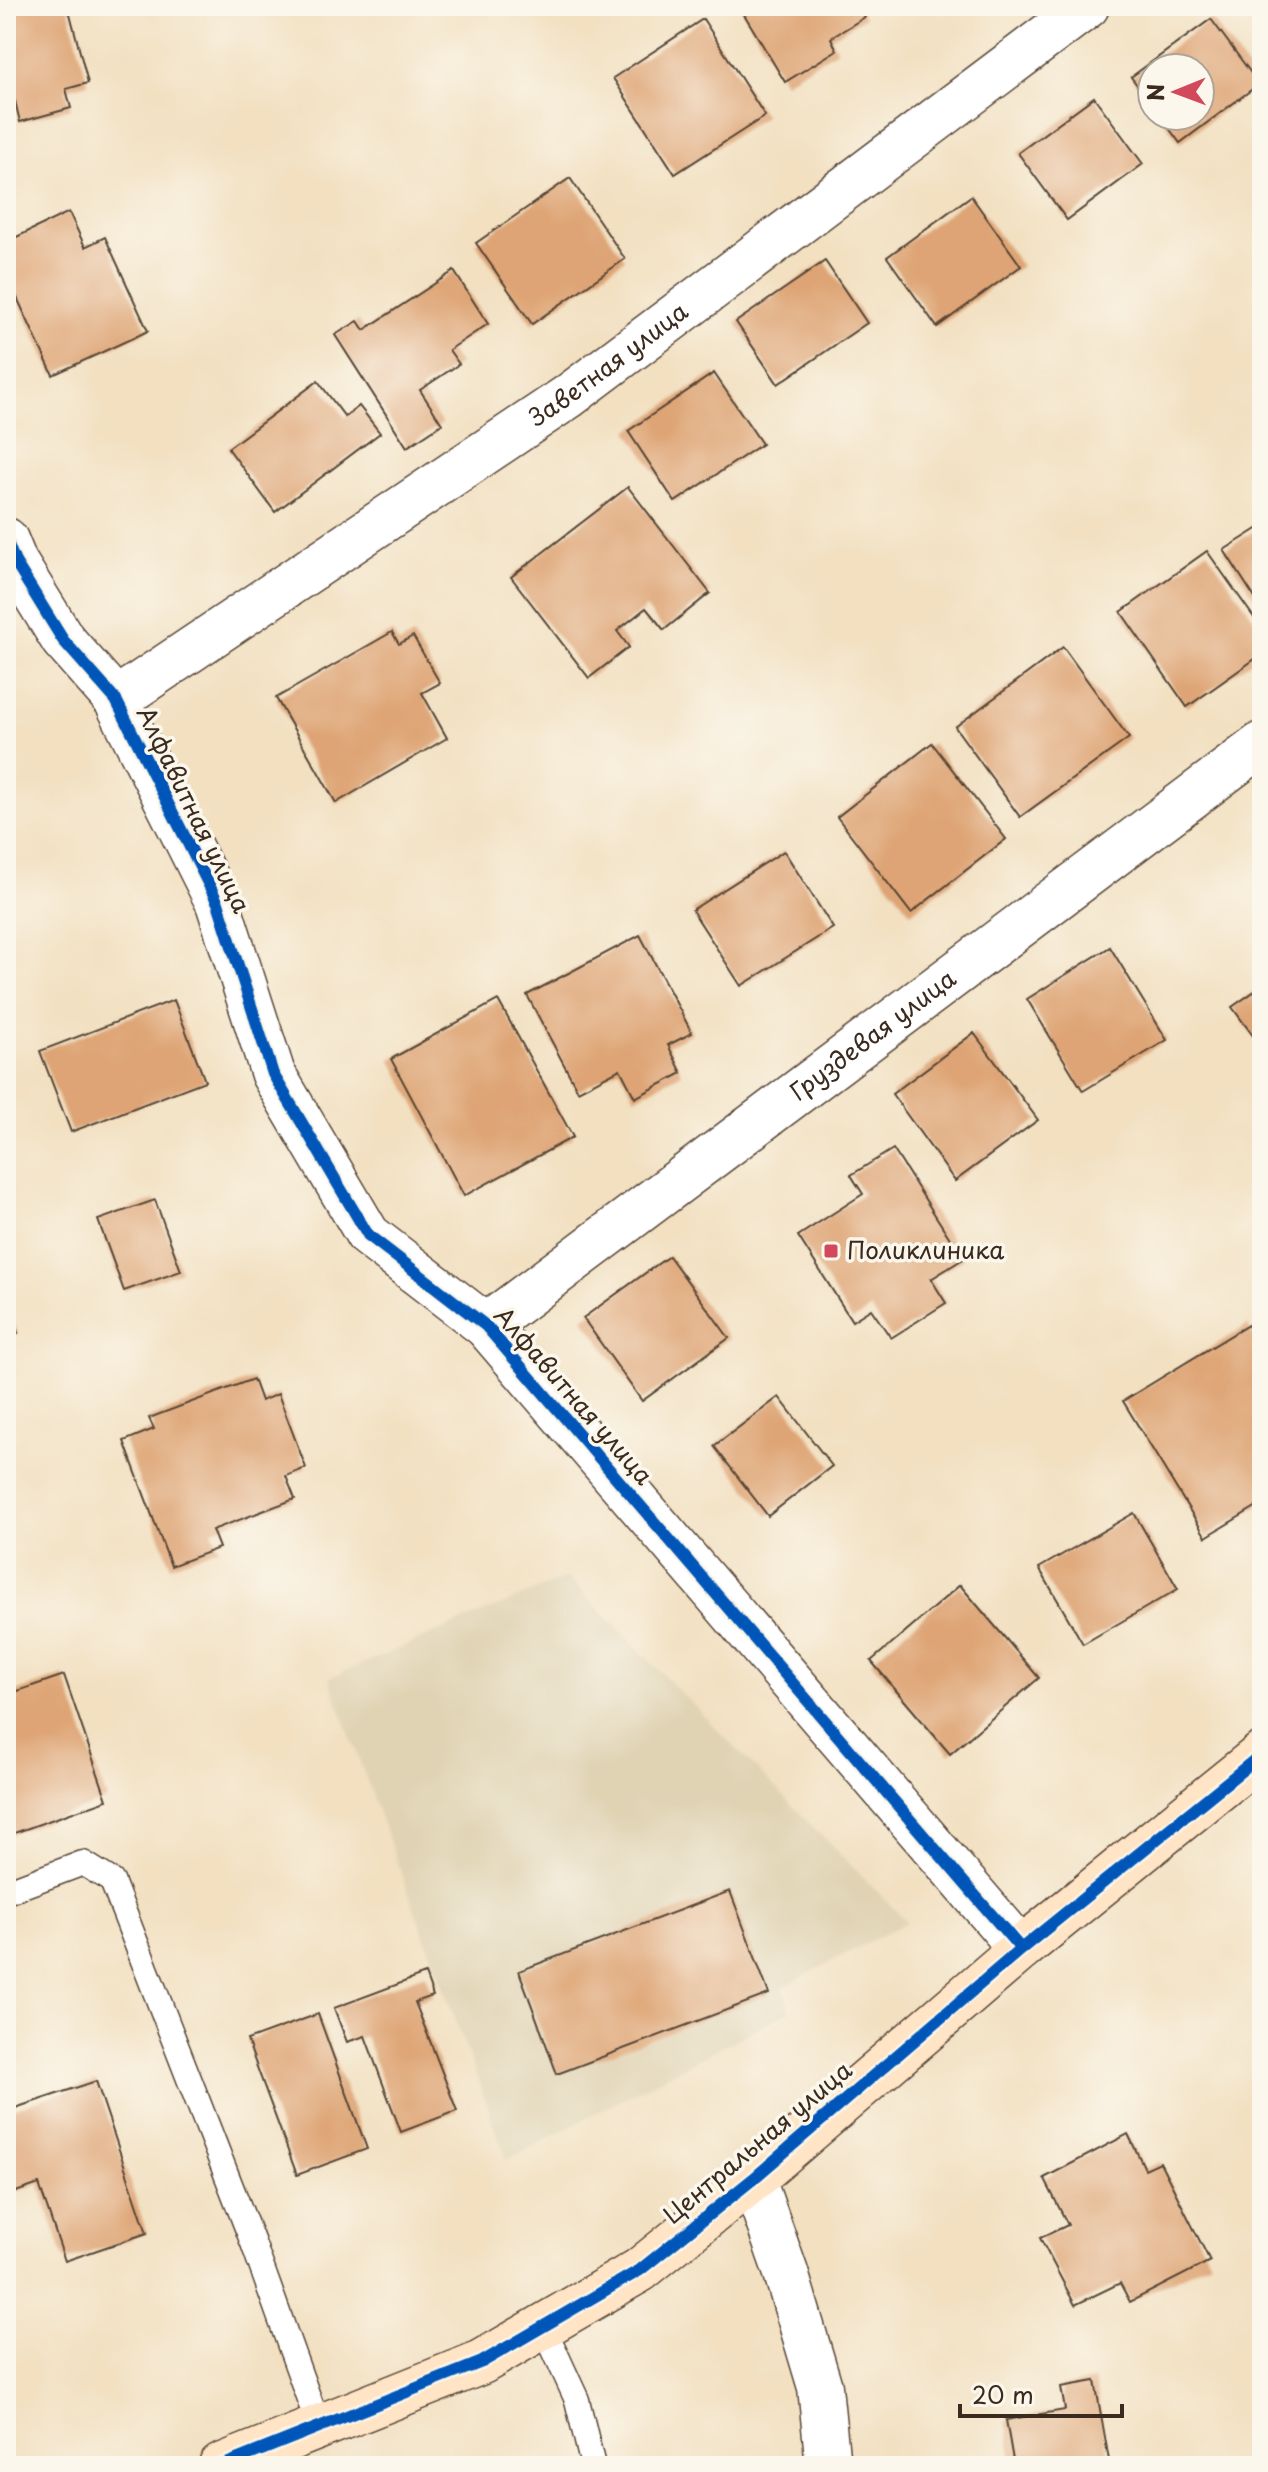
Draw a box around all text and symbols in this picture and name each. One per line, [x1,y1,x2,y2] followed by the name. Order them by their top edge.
[1136,52,1216,132] north arrow
[1138,83,1171,101] text: N
[521,293,695,434] street label: Заветная улица
[129,700,261,919] street label: Алфавитная улица
[781,960,963,1108] street label: Груздевая улица
[847,1231,1004,1267] place label: Поликлиника
[822,1242,840,1260] marker: Поликлиника
[487,1298,662,1492] street label: Алфавитная улица
[654,2052,859,2231] street label: Центральная улица
[960,2368,1122,2418] scale bar
[972,2376,1034,2412] text: 20 m

